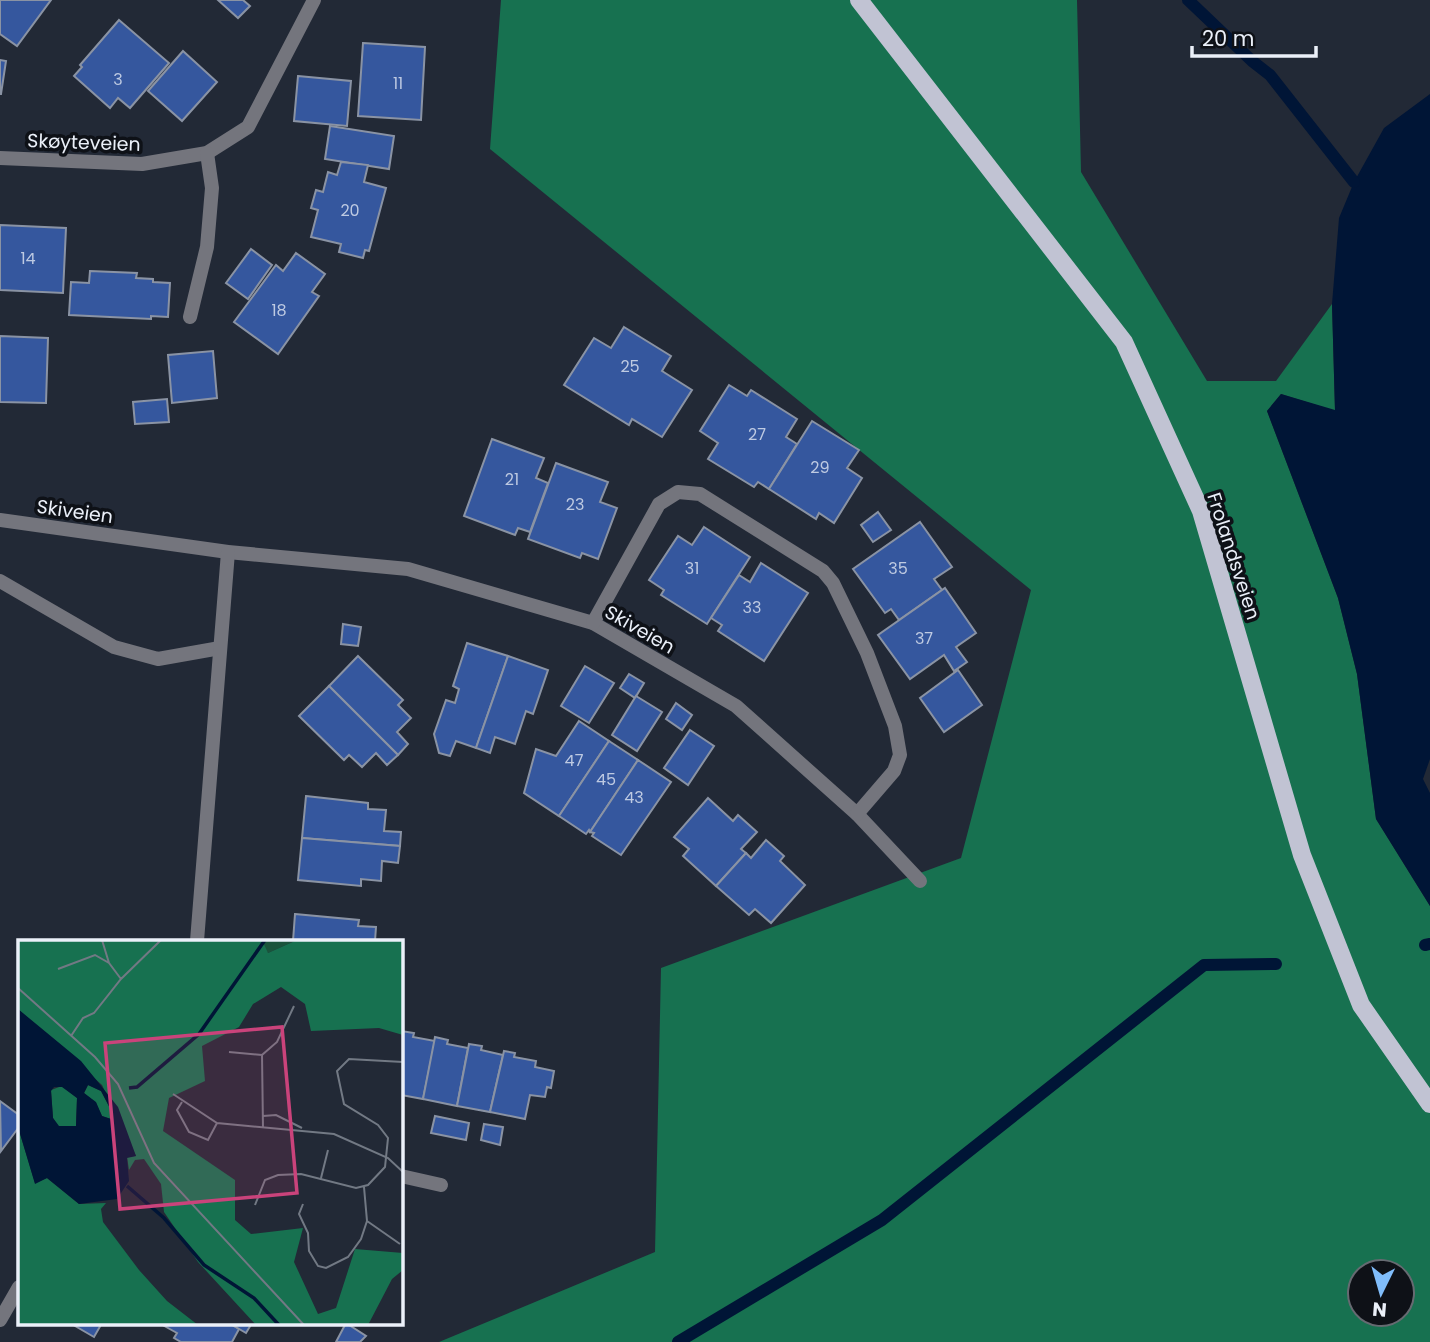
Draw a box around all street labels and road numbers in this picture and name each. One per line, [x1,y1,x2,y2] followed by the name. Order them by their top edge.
[27,127,141,158] street label: Skøyteveien
[1200,489,1267,623] street label: Frolandsveien
[35,493,115,530] street label: Skiveien
[600,599,680,660] street label: Skiveien

